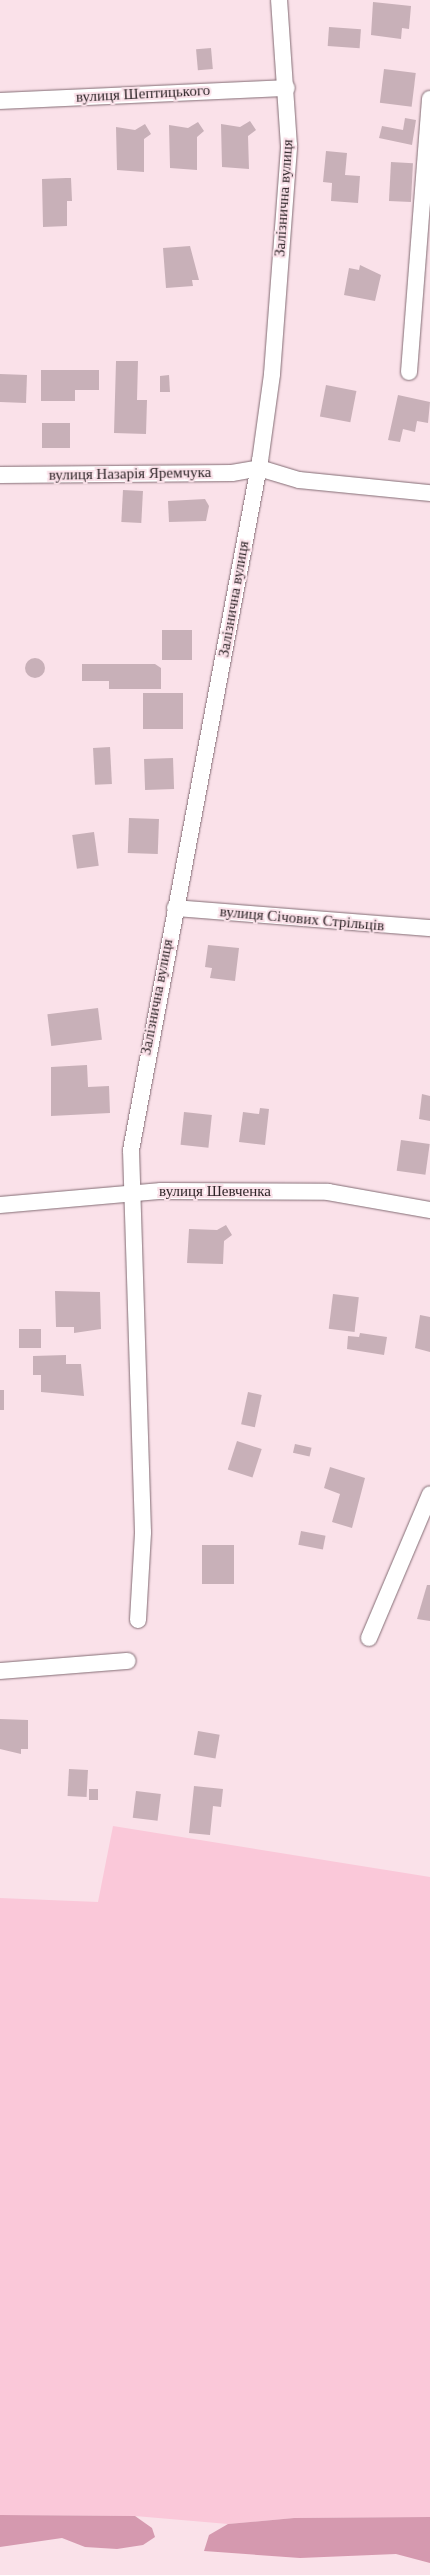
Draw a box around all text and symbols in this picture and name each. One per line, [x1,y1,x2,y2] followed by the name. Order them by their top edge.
[76,82,210,106] street label: вулиця Шептицького
[271,139,297,257] street label: Залізнична вулиця
[49,464,211,484] street label: вулиця Назарія Яремчука
[215,539,253,659] street label: Залізнична вулиця
[219,903,385,935] street label: вулиця Січових Стрільців
[137,937,177,1057] street label: Залізнична вулиця
[159,1183,271,1201] street label: вулиця Шевченка

